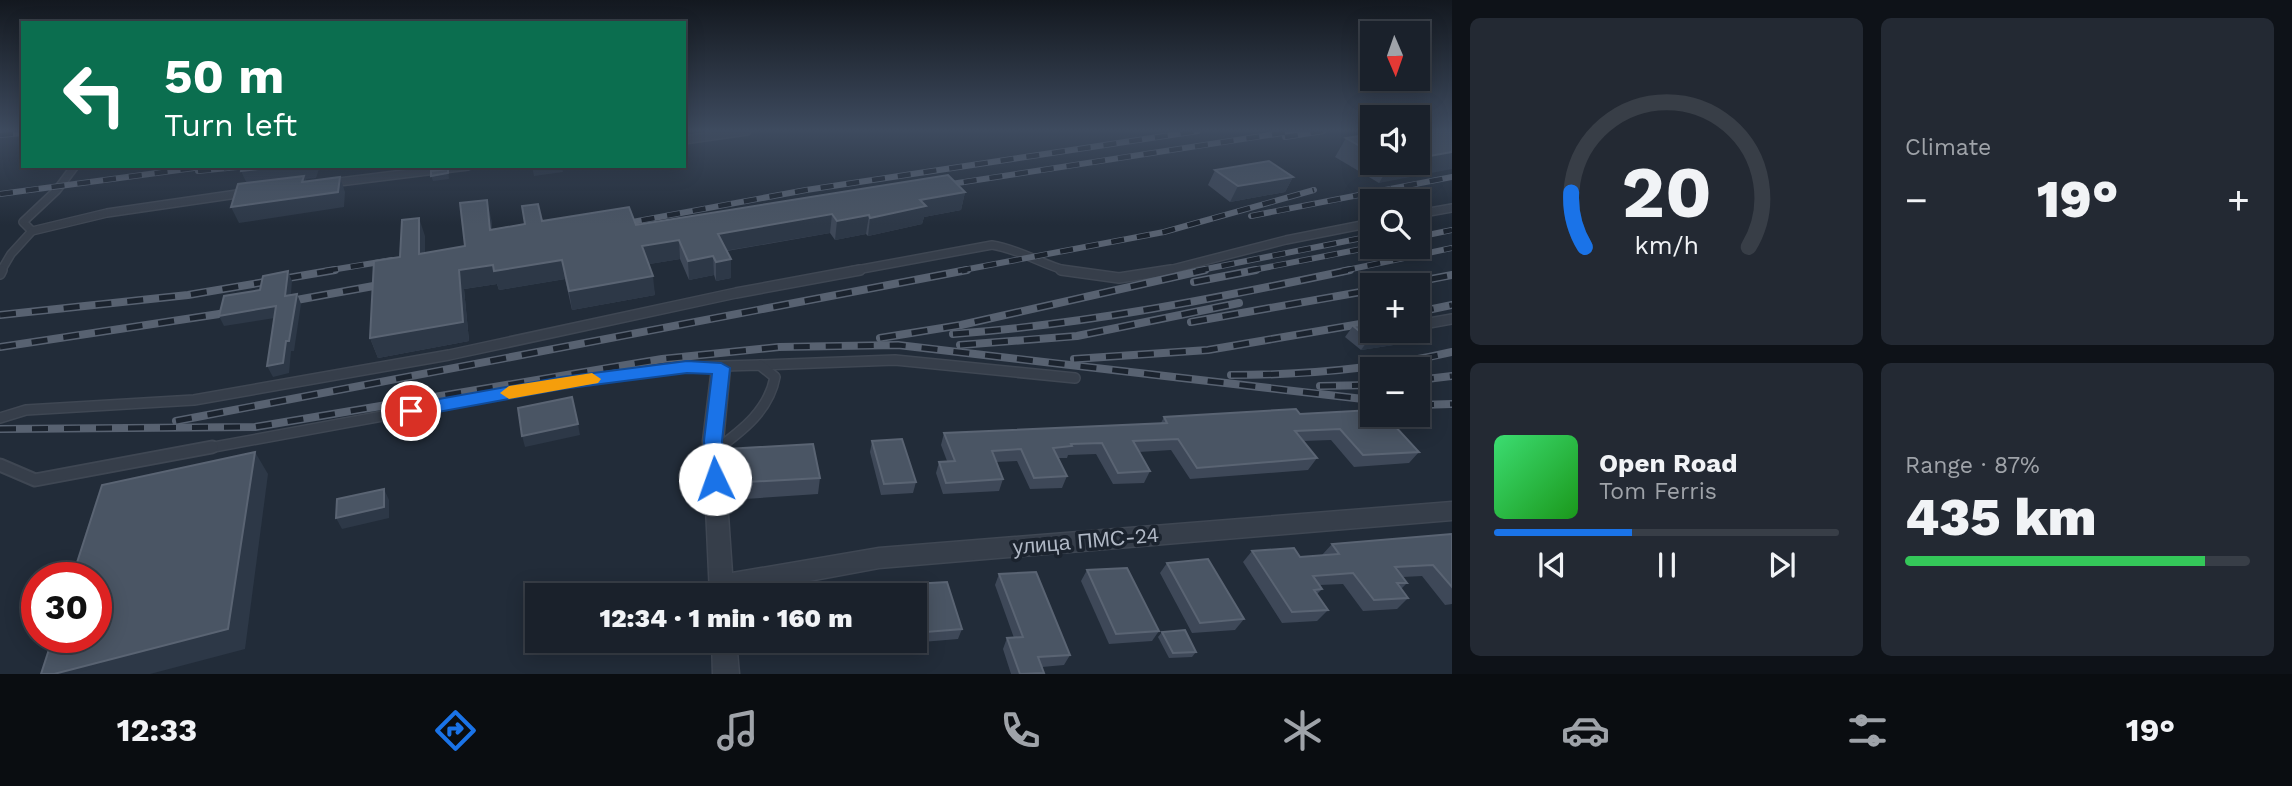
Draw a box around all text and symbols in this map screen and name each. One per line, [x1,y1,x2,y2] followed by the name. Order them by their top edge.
[1360,21,1430,91] north arrow
[1360,21,1430,427] map controls
[164,47,284,105] text: 50 m
[49,49,140,140] icon: left
[1360,105,1430,175] button: sound
[164,106,297,144] text: Turn left
[1905,134,1991,161] text: Climate
[1621,150,1712,236] text: 20
[2037,169,2118,230] text: 19°
[1905,178,1928,222] text: −
[2227,178,2250,222] text: +
[1360,189,1430,259] button: search
[1634,231,1699,260] text: km/h
[1360,273,1430,343] button: +
[1360,357,1430,427] button: −
[381,381,441,441] pin
[392,392,430,430] icon: arrive
[678,442,752,516] position arrow
[1599,448,1737,478] text: Open Road
[1905,452,2040,479] text: Range · 87%
[1599,478,1717,505] text: Tom Ferris
[1905,487,2097,548] text: 435 km
[1012,522,1160,559] street label: улица ПМС-24
[1533,546,1571,584] icon: previous
[1648,546,1686,584] icon: pause
[1763,546,1801,584] icon: next
[21,562,112,653] speed limit sign: 30
[599,603,853,633] text: 12:34 · 1 min · 160 m
[431,706,480,755] icon: directions
[713,706,762,755] icon: music
[996,706,1045,755] icon: phone
[1278,706,1327,755] icon: climate
[1561,706,1610,755] icon: car
[1843,706,1892,755] icon: filters
[117,711,197,749] text: 12:33
[2126,711,2175,749] text: 19°

